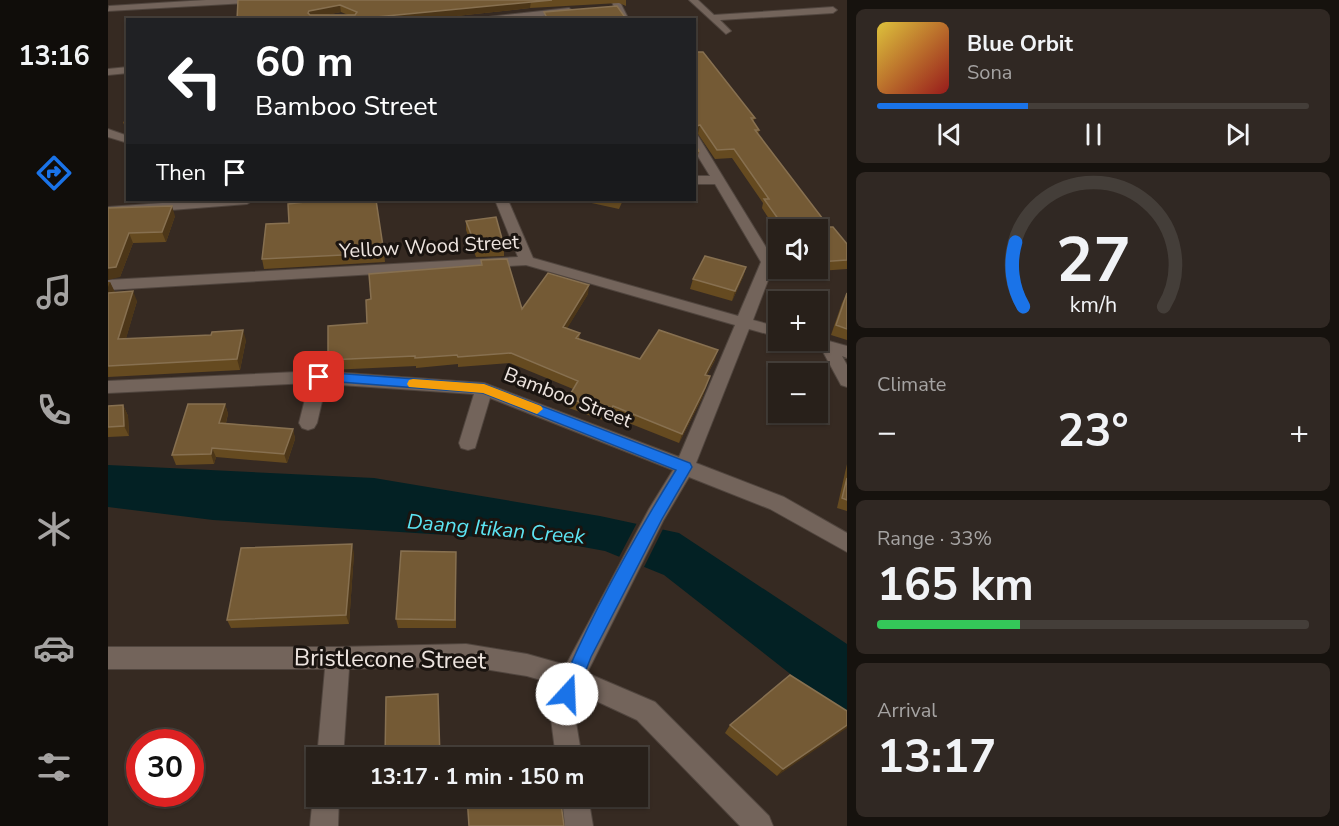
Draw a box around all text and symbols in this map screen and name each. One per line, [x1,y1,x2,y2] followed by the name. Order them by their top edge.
[967,29,1073,59] text: Blue Orbit
[255,34,354,91] text: 60 m
[18,38,90,75] text: 13:16
[156,42,234,120] icon: left
[967,59,1012,86] text: Sona
[255,88,437,125] text: Bamboo Street
[933,118,966,151] icon: previous
[1077,118,1110,151] icon: pause
[1221,118,1254,151] icon: next
[33,152,75,194] icon: directions
[218,156,251,189] icon: arrive
[156,158,206,188] text: Then
[1056,218,1130,303] text: 27
[768,219,828,423] map controls
[768,219,828,279] button: sound
[337,228,521,265] street label: Yellow Wood Street
[33,271,75,313] icon: music
[1069,290,1117,320] text: km/h
[768,291,828,351] button: +
[293,351,344,402] pin
[302,360,335,393] icon: arrive
[500,361,637,435] street label: Bamboo Street
[768,363,828,423] button: −
[877,371,946,398] text: Climate
[33,389,75,431] icon: phone
[1057,401,1129,462] text: 23°
[877,410,897,455] text: −
[1289,410,1309,455] text: +
[406,507,587,551] water label: Daang Itikan Creek
[33,508,75,550] icon: climate
[877,525,992,552] text: Range · 33%
[877,555,1034,616] text: 165 km
[33,627,75,669] icon: car
[294,641,487,677] street label: Bristlecone Street
[535,662,599,726] position arrow
[877,697,937,724] text: Arrival
[877,727,996,788] text: 13:17
[126,729,204,807] speed limit sign: 30
[33,746,75,788] icon: filters
[370,762,584,792] text: 13:17 · 1 min · 150 m

